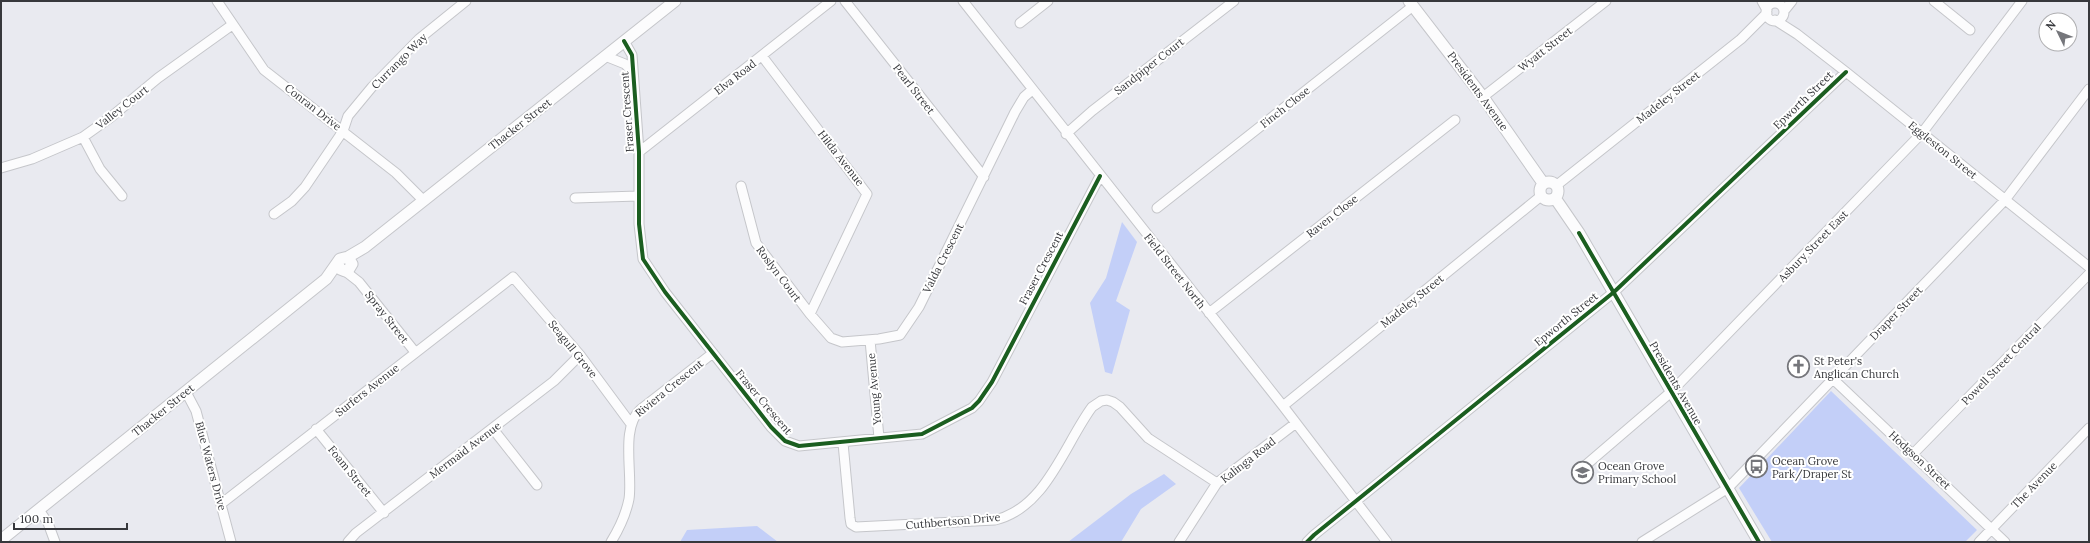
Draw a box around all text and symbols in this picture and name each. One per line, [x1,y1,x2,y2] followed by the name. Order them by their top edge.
[2038,12,2078,52] north arrow
[2043,17,2059,33] text: N
[1515,23,1575,74] street label: Wyatt Street
[368,30,430,92] street label: Currango Way
[1111,34,1187,98] street label: Sandpiper Court
[1445,49,1511,133] street label: Presidents Avenue
[711,56,759,98] street label: Elva Road
[890,61,938,118] street label: Pearl Street
[1633,67,1703,126] street label: Madeley Street
[1770,67,1837,132] street label: Epworth Street
[617,70,637,153] street label: Fraser Crescent
[282,80,344,134] street label: Conran Drive
[92,82,152,133] street label: Valley Court
[1257,83,1313,131] street label: Finch Close
[486,95,555,153] street label: Thacker Street
[1906,118,1981,183] street label: Eggleston Street
[815,127,867,189] street label: Hilda Avenue
[1303,191,1361,240] street label: Raven Close
[1774,207,1851,286] street label: Asbury Street East
[919,220,967,296] street label: Valda Crescent
[1016,228,1067,307] street label: Fraser Crescent
[1141,230,1209,312] street label: Field Street North
[753,243,805,305] street label: Roslyn Court
[1378,271,1447,331] street label: Madeley Street
[1867,282,1926,343] street label: Draper Street
[362,288,412,347] street label: Spray Street
[1531,289,1601,349] street label: Epworth Street
[545,317,601,381] street label: Seagull Grove
[1958,320,2044,408] street label: Powell Street Central
[1646,339,1706,427] street label: Presidents Avenue
[864,352,884,427] street label: Young Avenue
[1785,354,1811,380] church icon: St Peter's Anglican Church
[1813,354,1899,381] place label: St Peter's Anglican Church
[632,356,707,420] street label: Riviera Crescent
[332,361,402,419] street label: Surfers Avenue
[733,366,796,438] street label: Fraser Crescent
[129,380,197,439] street label: Thacker Street
[426,418,504,482] street label: Mermaid Avenue
[192,420,230,512] street label: Blue Waters Drive
[1886,428,1954,493] street label: Hodgson Street
[1218,434,1279,486] street label: Kalinga Road
[325,443,375,500] street label: Foam Street
[1744,454,1770,480] bus stop icon: Ocean Grove Park/Draper St
[1772,454,1852,482] place label: Ocean Grove Park/Draper St
[1569,459,1595,485] school or university icon: Ocean Grove Primary School
[1598,459,1676,486] place label: Ocean Grove Primary School
[2008,459,2060,511] street label: The Avenue
[14,505,127,531] scale bar
[905,510,1001,532] street label: Cuthbertson Drive
[20,511,53,526] text: 100 m

